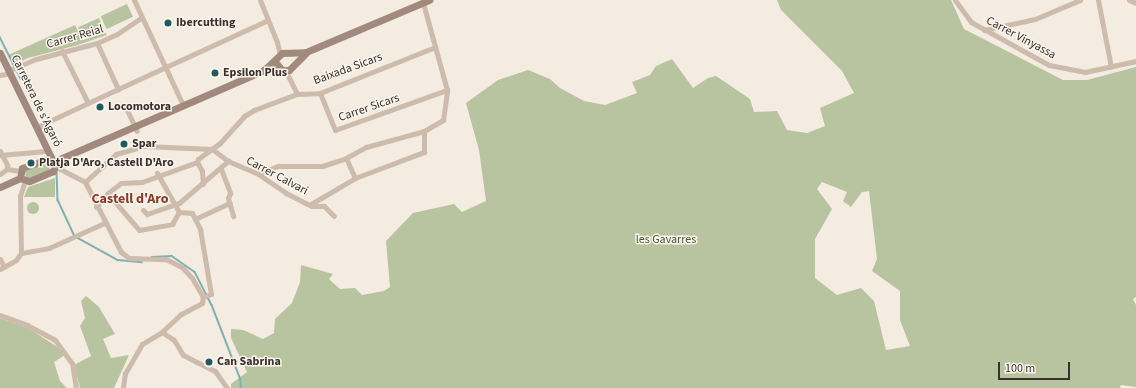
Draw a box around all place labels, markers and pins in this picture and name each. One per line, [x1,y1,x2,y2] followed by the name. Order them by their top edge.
[176,16,235,30] place label: Ibercutting
[163,18,173,28] marker: Ibercutting
[223,66,287,80] place label: Epsilon Plus
[210,68,220,78] marker: Epsilon Plus
[108,100,171,114] place label: Locomotora
[95,102,105,112] marker: Locomotora
[132,137,157,151] place label: Spar
[119,139,129,149] marker: Spar
[39,156,174,170] place label: Platja D'Aro, Castell D'Aro
[26,158,36,168] marker: Platja D'Aro, Castell D'Aro
[217,355,281,369] place label: Can Sabrina
[204,357,214,367] marker: Can Sabrina

